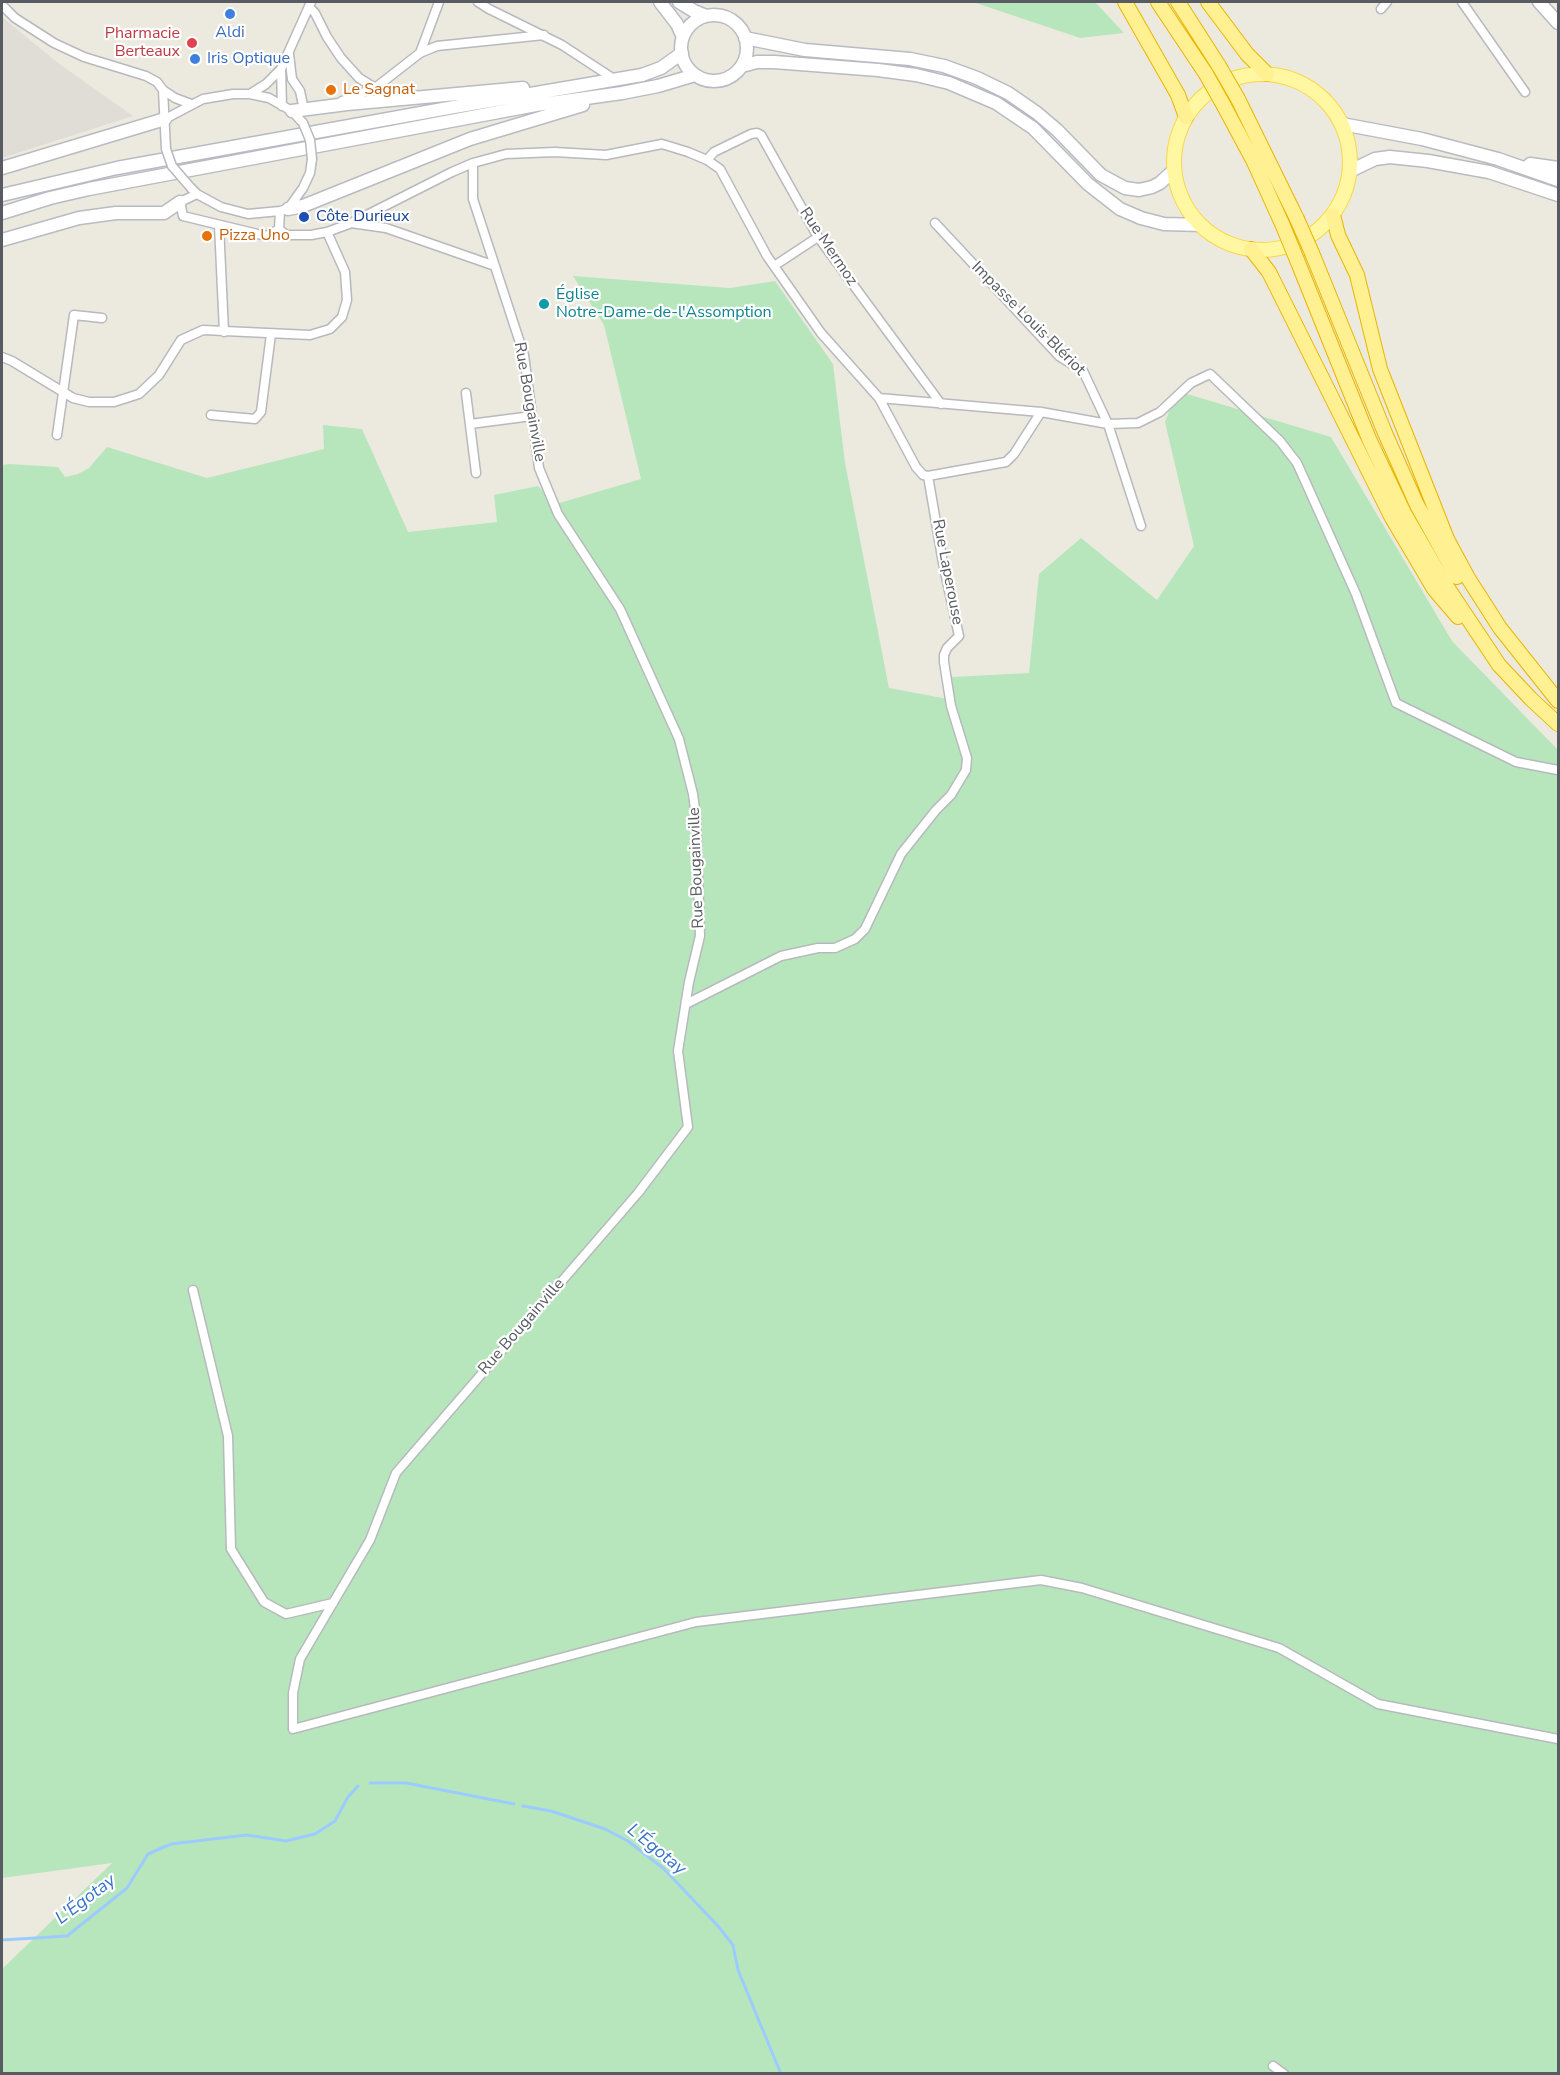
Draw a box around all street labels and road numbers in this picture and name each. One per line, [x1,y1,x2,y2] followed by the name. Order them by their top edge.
[795,204,861,290] street label: Rue Mermoz
[967,258,1089,380] street label: Impasse Louis Blériot
[509,341,549,463] street label: Rue Bougainville
[927,518,967,626] street label: Rue Laperouse
[685,807,709,929] street label: Rue Bougainville
[475,1275,569,1379] street label: Rue Bougainville

